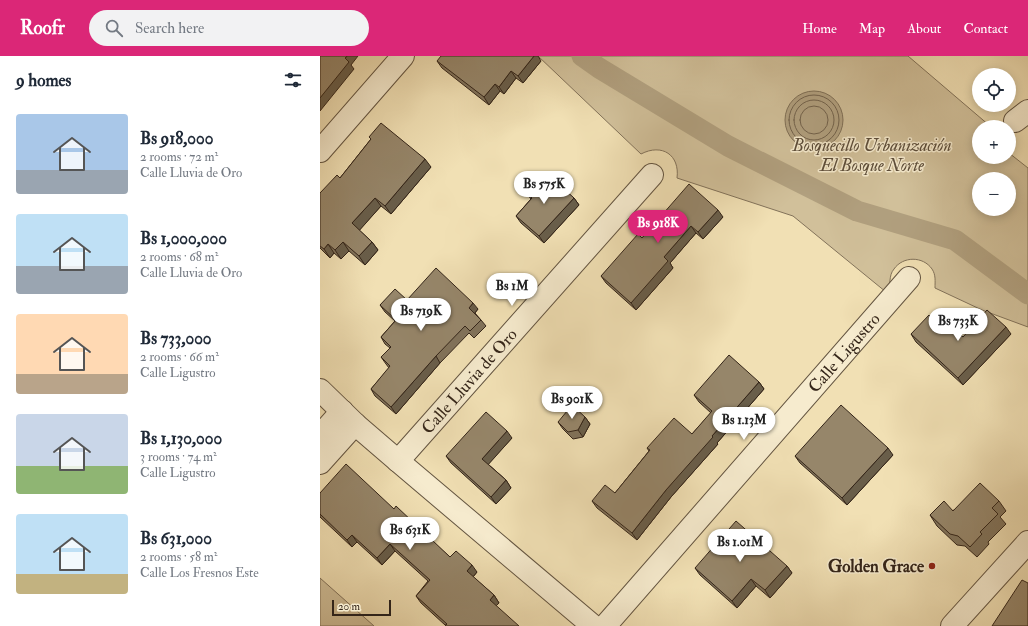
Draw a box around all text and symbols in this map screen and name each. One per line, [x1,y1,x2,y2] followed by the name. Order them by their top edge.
[89,10,369,46] search box
[20,16,65,40] text: Roofr
[103,17,125,39] icon: search
[135,19,204,38] text: Search here
[802,20,837,37] text: Home
[859,20,885,37] text: Map
[907,20,941,37] text: About
[963,20,1008,37] text: Contact
[972,68,1016,216] map controls
[972,68,1016,112] button: locate
[282,69,304,91] icon: filters
[16,70,71,91] text: 9 homes
[972,120,1016,164] button: +
[140,128,213,149] text: Bs 918,000
[48,130,96,178] icon: home
[792,135,951,176] park label: Bosquecillo Urbanización El Bosque Norte
[140,149,218,165] text: 2 rooms · 72 m²
[140,165,242,181] text: Calle Lluvia de Oro
[507,171,581,205] pin: Bs 575K
[972,172,1016,216] button: −
[523,176,565,192] text: Bs 575K
[621,210,695,244] pin: Bs 918K
[637,215,679,231] text: Bs 918K
[140,228,227,249] text: Bs 1,000,000
[48,230,96,278] icon: home
[140,249,218,265] text: 2 rooms · 68 m²
[140,265,242,281] text: Calle Lluvia de Oro
[484,273,540,307] pin: Bs 1M
[496,278,528,294] text: Bs 1M
[384,298,458,332] pin: Bs 719K
[400,303,442,319] text: Bs 719K
[921,308,995,342] pin: Bs 733K
[803,309,884,397] street label: Calle Ligustro
[938,313,978,329] text: Bs 733K
[417,324,521,438] street label: Calle Lluvia de Oro
[140,328,212,349] text: Bs 733,000
[48,330,96,378] icon: home
[140,349,219,365] text: 2 rooms · 66 m²
[140,365,215,381] text: Calle Ligustro
[535,386,609,420] pin: Bs 901K
[551,391,593,407] text: Bs 901K
[703,407,785,441] pin: Bs 1.13M
[721,412,767,428] text: Bs 1.13M
[140,428,222,449] text: Bs 1,130,000
[48,430,96,478] icon: home
[140,449,217,465] text: 3 rooms · 74 m²
[140,465,215,481] text: Calle Ligustro
[373,517,447,551] pin: Bs 631K
[390,522,430,538] text: Bs 631K
[140,528,212,549] text: Bs 631,000
[699,529,781,563] pin: Bs 1.01M
[48,530,96,578] icon: home
[717,534,763,550] text: Bs 1.01M
[140,549,218,565] text: 2 rooms · 58 m²
[828,556,925,577] place label: Golden Grace
[927,561,937,571] marker: Golden Grace
[140,565,259,581] text: Calle Los Fresnos Este
[332,598,391,617] scale bar
[338,600,360,613] text: 20 m

